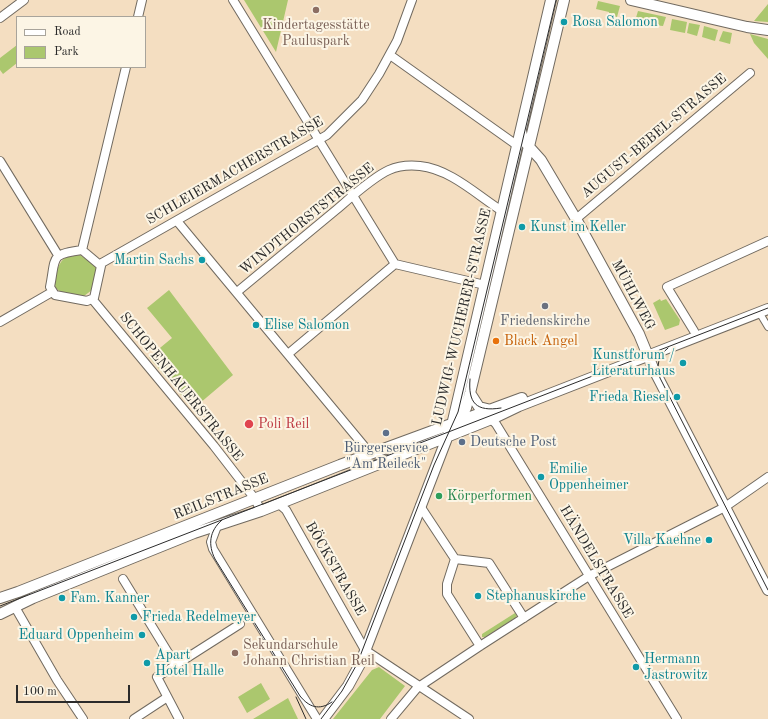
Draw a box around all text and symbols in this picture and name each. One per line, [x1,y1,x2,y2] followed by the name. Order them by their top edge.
[311,5,321,15] marker: Kindertagesstätte Pauluspark
[572,14,658,30] place label: Rosa Salomon
[16,16,146,68] legend
[262,17,370,50] place label: Kindertagesstätte Pauluspark
[559,17,569,27] marker: Rosa Salomon
[54,26,81,38] text: Road
[54,46,79,58] text: Park
[578,70,730,202] street label: AUGUST-BEBEL-STRASSE
[144,113,326,229] street label: SCHLEIERMACHERSTRASSE
[236,160,378,278] street label: WINDTHORSTSTRASSE
[429,207,495,427] street label: LUDWIG-WUCHERER-STRASSE
[530,219,626,235] place label: Kunst im Keller
[517,222,527,232] marker: Kunst im Keller
[114,252,194,268] place label: Martin Sachs
[197,255,207,265] marker: Martin Sachs
[608,257,658,333] street label: MÜHLWEG
[540,301,550,311] marker: Friedenskirche
[116,309,246,465] street label: SCHOPENHAUERSTRASSE
[500,313,590,329] place label: Friedenskirche
[264,317,350,333] place label: Elise Salomon
[251,320,261,330] marker: Elise Salomon
[504,333,578,349] place label: Black Angel
[491,336,501,346] marker: Black Angel
[592,347,675,380] place label: Kunstforum / Literaturhaus
[678,358,688,368] marker: Kunstforum / Literaturhaus
[589,389,669,405] place label: Frieda Riesel
[672,392,682,402] marker: Frieda Riesel
[258,416,309,432] place label: Poli Reil
[243,418,255,430] marker: Poli Reil
[381,428,391,438] marker: Bürgerservice "Am Reileck"
[470,434,557,450] place label: Deutsche Post
[457,437,467,447] marker: Deutsche Post
[344,440,428,472] place label: Bürgerservice "Am Reileck"
[549,461,628,494] place label: Emilie Oppenheimer
[171,470,271,524] street label: REILSTRASSE
[536,472,546,482] marker: Emilie Oppenheimer
[447,488,532,504] place label: Körperformen
[434,491,444,501] marker: Körperformen
[556,502,636,622] street label: HÄNDELSTRASSE
[301,519,369,619] street label: BÖCKSTRASSE
[623,532,701,548] place label: Villa Kaehne
[704,535,714,545] marker: Villa Kaehne
[486,588,586,604] place label: Stephanuskirche
[70,590,149,606] place label: Fam. Kanner
[473,591,483,601] marker: Stephanuskirche
[57,593,67,603] marker: Fam. Kanner
[142,609,256,625] place label: Frieda Redelmeyer
[129,612,139,622] marker: Frieda Redelmeyer
[18,627,134,643] place label: Eduard Oppenheim
[137,630,147,640] marker: Eduard Oppenheim
[243,637,375,670] place label: Sekundarschule Johann Christian Reil
[155,647,224,680] place label: Apart Hotel Halle
[230,648,240,658] marker: Sekundarschule Johann Christian Reil
[644,651,708,684] place label: Hermann Jastrowitz
[142,658,152,668] marker: Apart Hotel Halle
[631,662,641,672] marker: Hermann Jastrowitz
[18,677,132,703] scale bar
[23,686,57,698] text: 100 m

